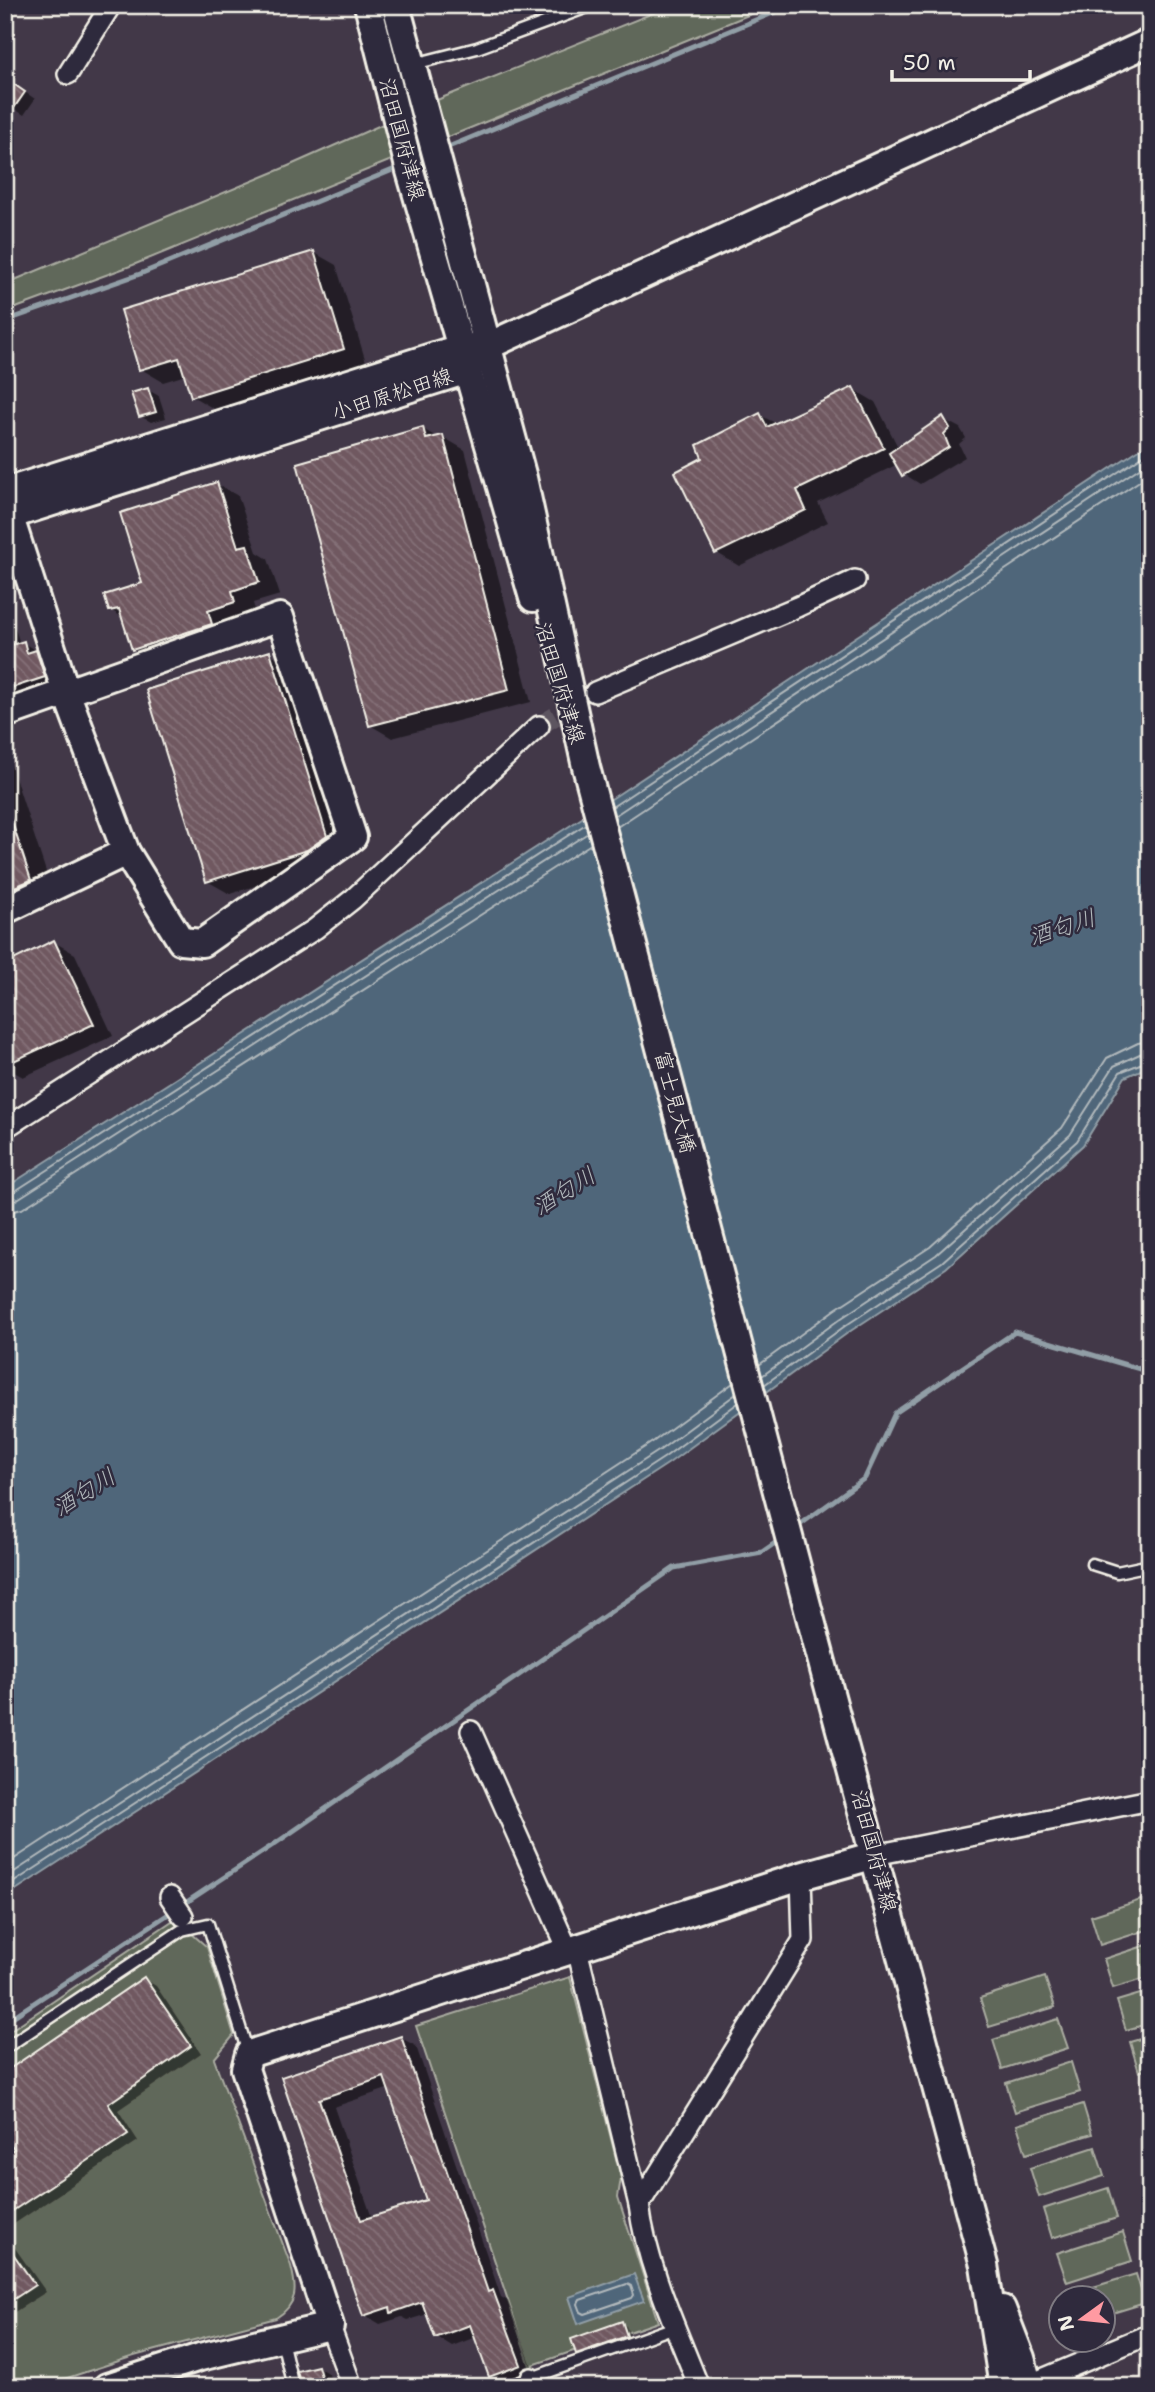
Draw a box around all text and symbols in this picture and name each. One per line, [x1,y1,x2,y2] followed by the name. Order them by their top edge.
[892,38,1031,82] scale bar
[903,49,956,77] text: 50 m
[372,75,432,203] street label: 沼田国府津線
[328,361,456,427] street label: 小田原松田線
[528,619,592,747] street label: 沼田国府津線
[1025,902,1099,952] water label: 酒匂川
[648,1048,702,1156] street label: 富士見大橋
[527,1160,601,1222] water label: 酒匂川
[47,1461,121,1523] water label: 酒匂川
[844,1787,904,1915] street label: 沼田国府津線
[1046,2284,1116,2354] north arrow
[1052,2313,1080,2334] text: N

